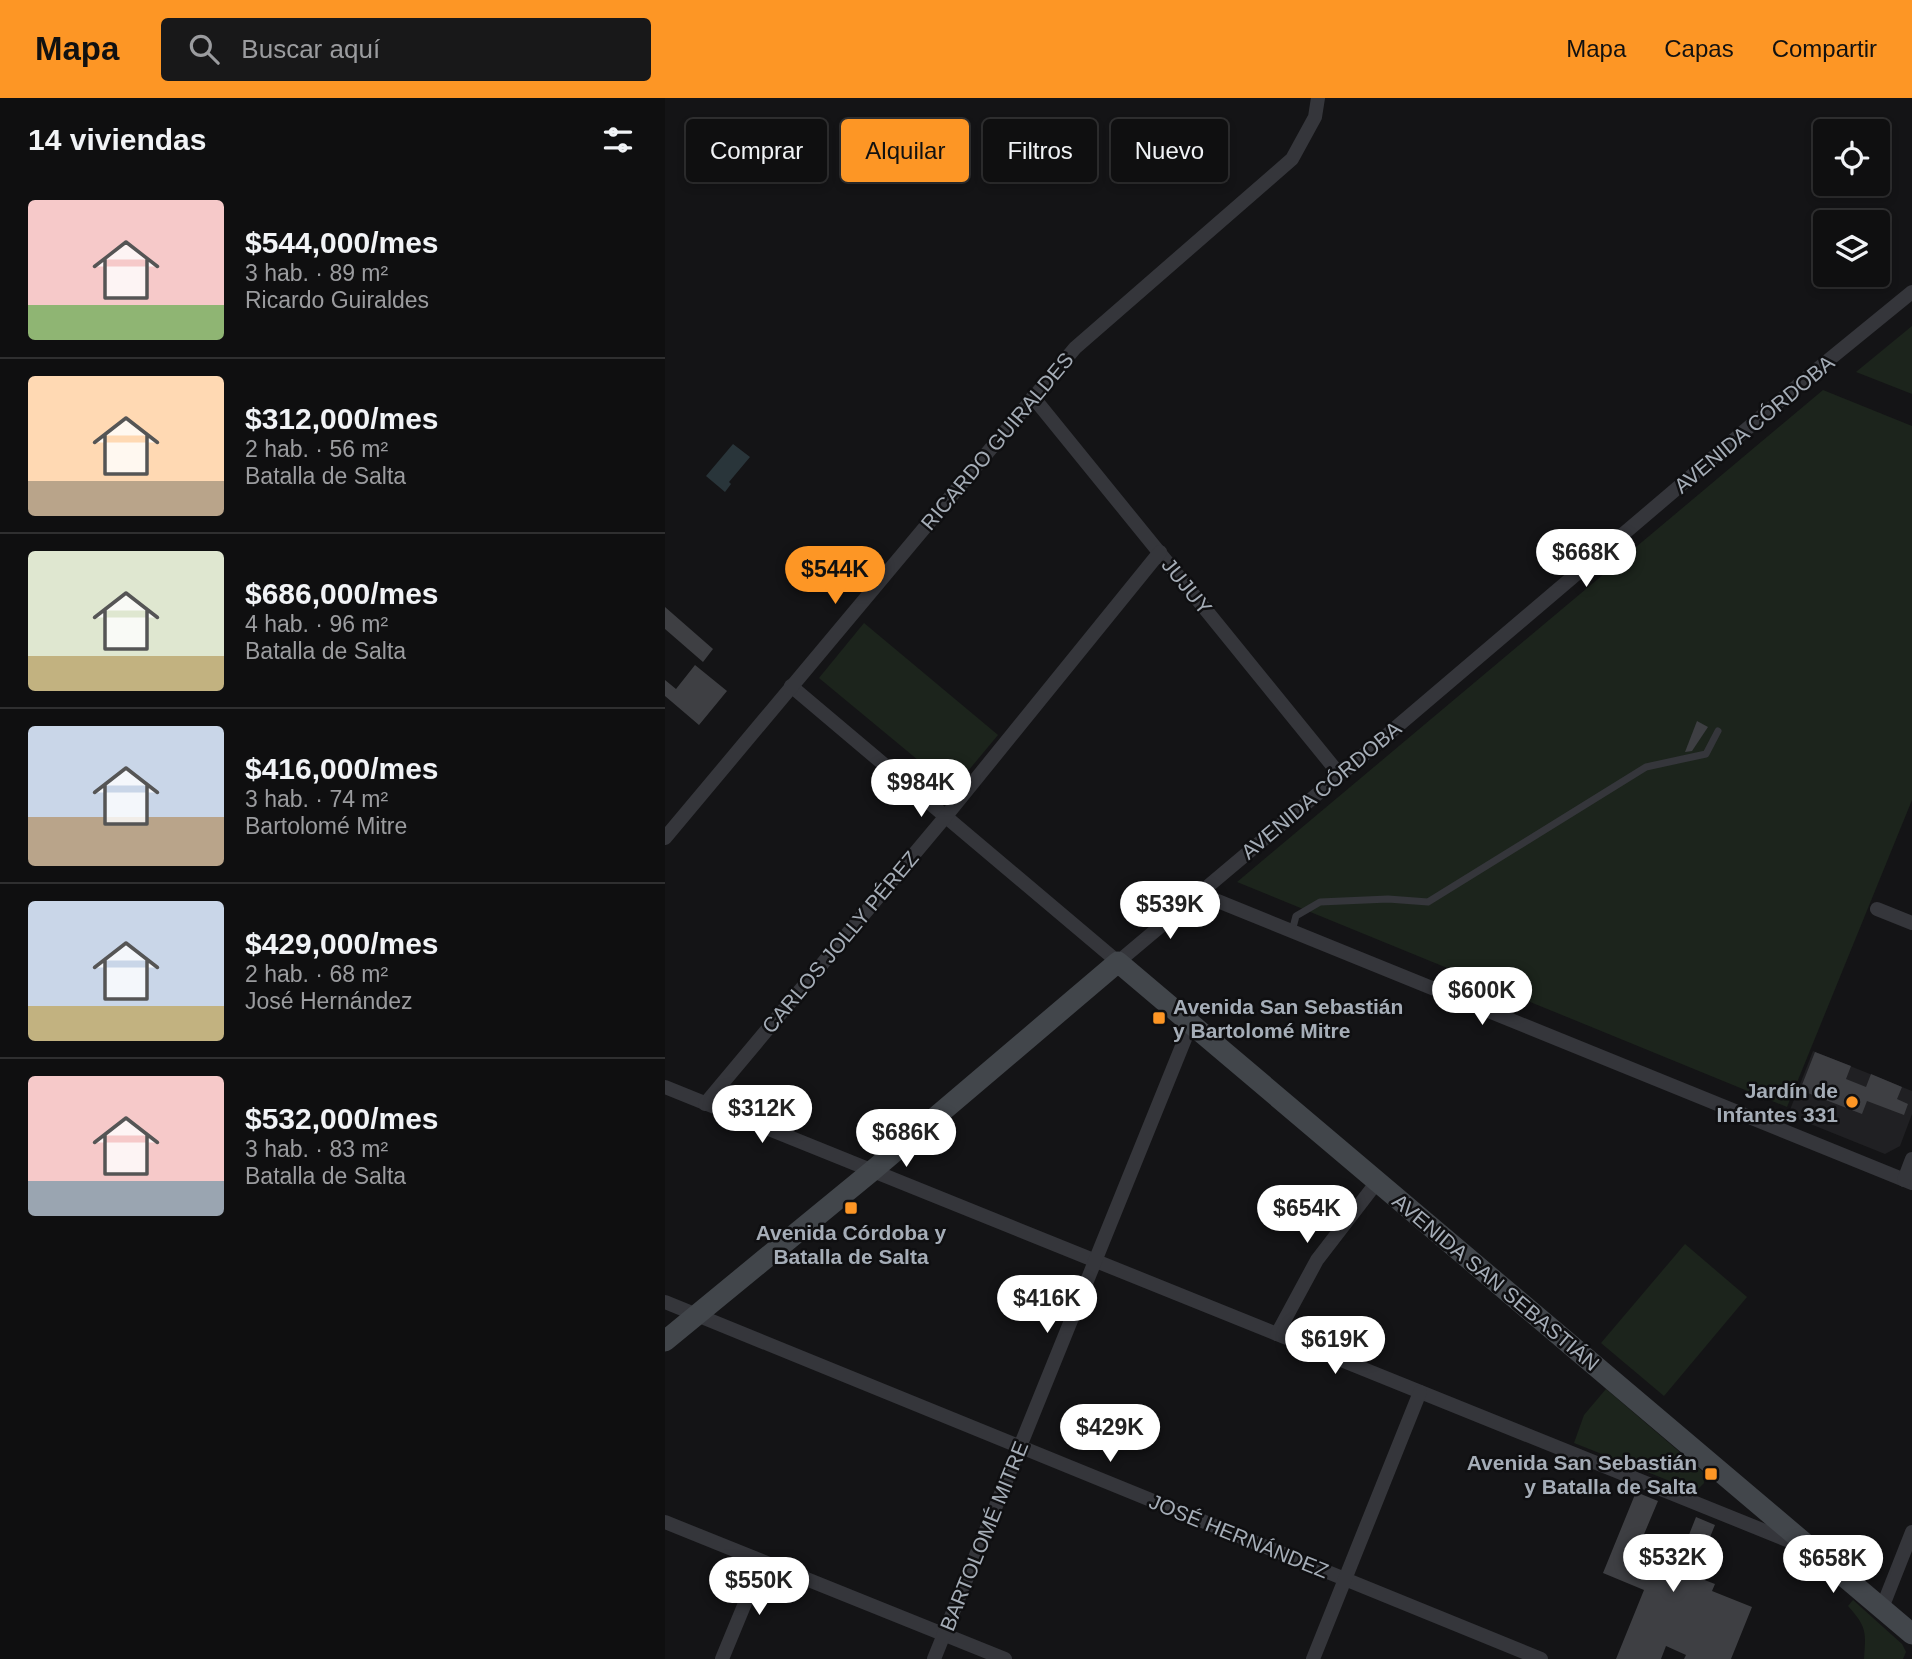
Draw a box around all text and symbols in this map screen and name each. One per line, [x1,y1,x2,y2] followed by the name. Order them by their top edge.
[161,18,651,81] search box
[35,30,119,67] text: Mapa
[185,30,223,68] icon: search
[241,34,380,64] text: Buscar aquí
[1566,35,1626,62] text: Mapa
[1664,35,1734,62] text: Capas
[1772,35,1877,62] text: Compartir
[686,119,827,182] chip: Comprar
[841,119,969,182] chip: Alquilar
[983,119,1097,182] chip: Filtros
[1111,119,1228,182] chip: Nuevo
[1813,119,1890,287] map controls
[1813,119,1890,196] button: locate
[599,121,637,159] icon: filters
[28,123,206,156] text: 14 viviendas
[1813,210,1890,287] button: layers
[245,226,439,259] text: $544,000/mes
[84,228,168,312] icon: home
[245,260,388,286] text: 3 hab. · 89 m²
[245,287,429,313] text: Ricardo Guiraldes
[916,348,1078,534] street label: RICARDO GUIRALDES
[1669,350,1839,498] street label: AVENIDA CÓRDOBA
[245,402,439,435] text: $312,000/mes
[84,404,168,488] icon: home
[245,436,388,462] text: 2 hab. · 56 m²
[245,463,406,489] text: Batalla de Salta
[1537,530,1635,589] pin: $668K
[1552,539,1620,565] text: $668K
[786,546,884,606] pin: $544K
[1158,553,1216,619] street label: JUJUY
[801,556,869,582] text: $544K
[245,577,439,610] text: $686,000/mes
[84,579,168,663] icon: home
[245,611,388,637] text: 4 hab. · 96 m²
[245,638,406,664] text: Batalla de Salta
[1236,716,1406,864] street label: AVENIDA CÓRDOBA
[245,752,439,785] text: $416,000/mes
[84,754,168,838] icon: home
[872,760,970,819] pin: $984K
[887,769,955,795] text: $984K
[245,786,388,812] text: 3 hab. · 74 m²
[245,813,407,839] text: Bartolomé Mitre
[757,846,923,1038] street label: CARLOS JOLLY PÉREZ
[1121,882,1219,941] pin: $539K
[1136,891,1204,917] text: $539K
[245,927,439,960] text: $429,000/mes
[84,929,168,1013] icon: home
[245,961,388,987] text: 2 hab. · 68 m²
[1433,968,1531,1027] pin: $600K
[1448,977,1516,1003] text: $600K
[245,988,413,1014] text: José Hernández
[1173,995,1403,1042] place label: Avenida San Sebastián y Bartolomé Mitre
[1151,1010,1167,1026] marker: Avenida San Sebastián y Bartolomé Mitre
[1717,1079,1838,1126] place label: Jardín de Infantes 331
[713,1086,811,1145] pin: $312K
[1844,1094,1860,1110] marker: Jardín de Infantes 331
[728,1095,796,1121] text: $312K
[245,1102,439,1135] text: $532,000/mes
[84,1104,168,1188] icon: home
[857,1110,955,1169] pin: $686K
[872,1119,940,1145] text: $686K
[245,1136,388,1162] text: 3 hab. · 83 m²
[245,1163,406,1189] text: Batalla de Salta
[1258,1186,1356,1245] pin: $654K
[1388,1189,1604,1375] street label: AVENIDA SAN SEBASTIÁN
[1273,1195,1341,1221] text: $654K
[843,1200,859,1216] marker: Avenida Córdoba y Batalla de Salta
[756,1221,947,1268] place label: Avenida Córdoba y Batalla de Salta
[998,1276,1096,1335] pin: $416K
[1013,1285,1081,1311] text: $416K
[1286,1316,1384,1376] pin: $619K
[1301,1326,1369,1352] text: $619K
[1061,1404,1159,1464] pin: $429K
[1076,1414,1144,1440] text: $429K
[935,1438,1033,1634] street label: BARTOLOMÉ MITRE
[1467,1451,1697,1498] place label: Avenida San Sebastián y Batalla de Salta
[1703,1466,1719,1482] marker: Avenida San Sebastián y Batalla de Salta
[1146,1489,1332,1583] street label: JOSÉ HERNÁNDEZ
[1624,1534,1722,1594] pin: $532K
[1784,1536,1882,1595] pin: $658K
[1639,1544,1707,1570] text: $532K
[1799,1545,1867,1571] text: $658K
[710,1558,808,1617] pin: $550K
[725,1567,793,1593] text: $550K

